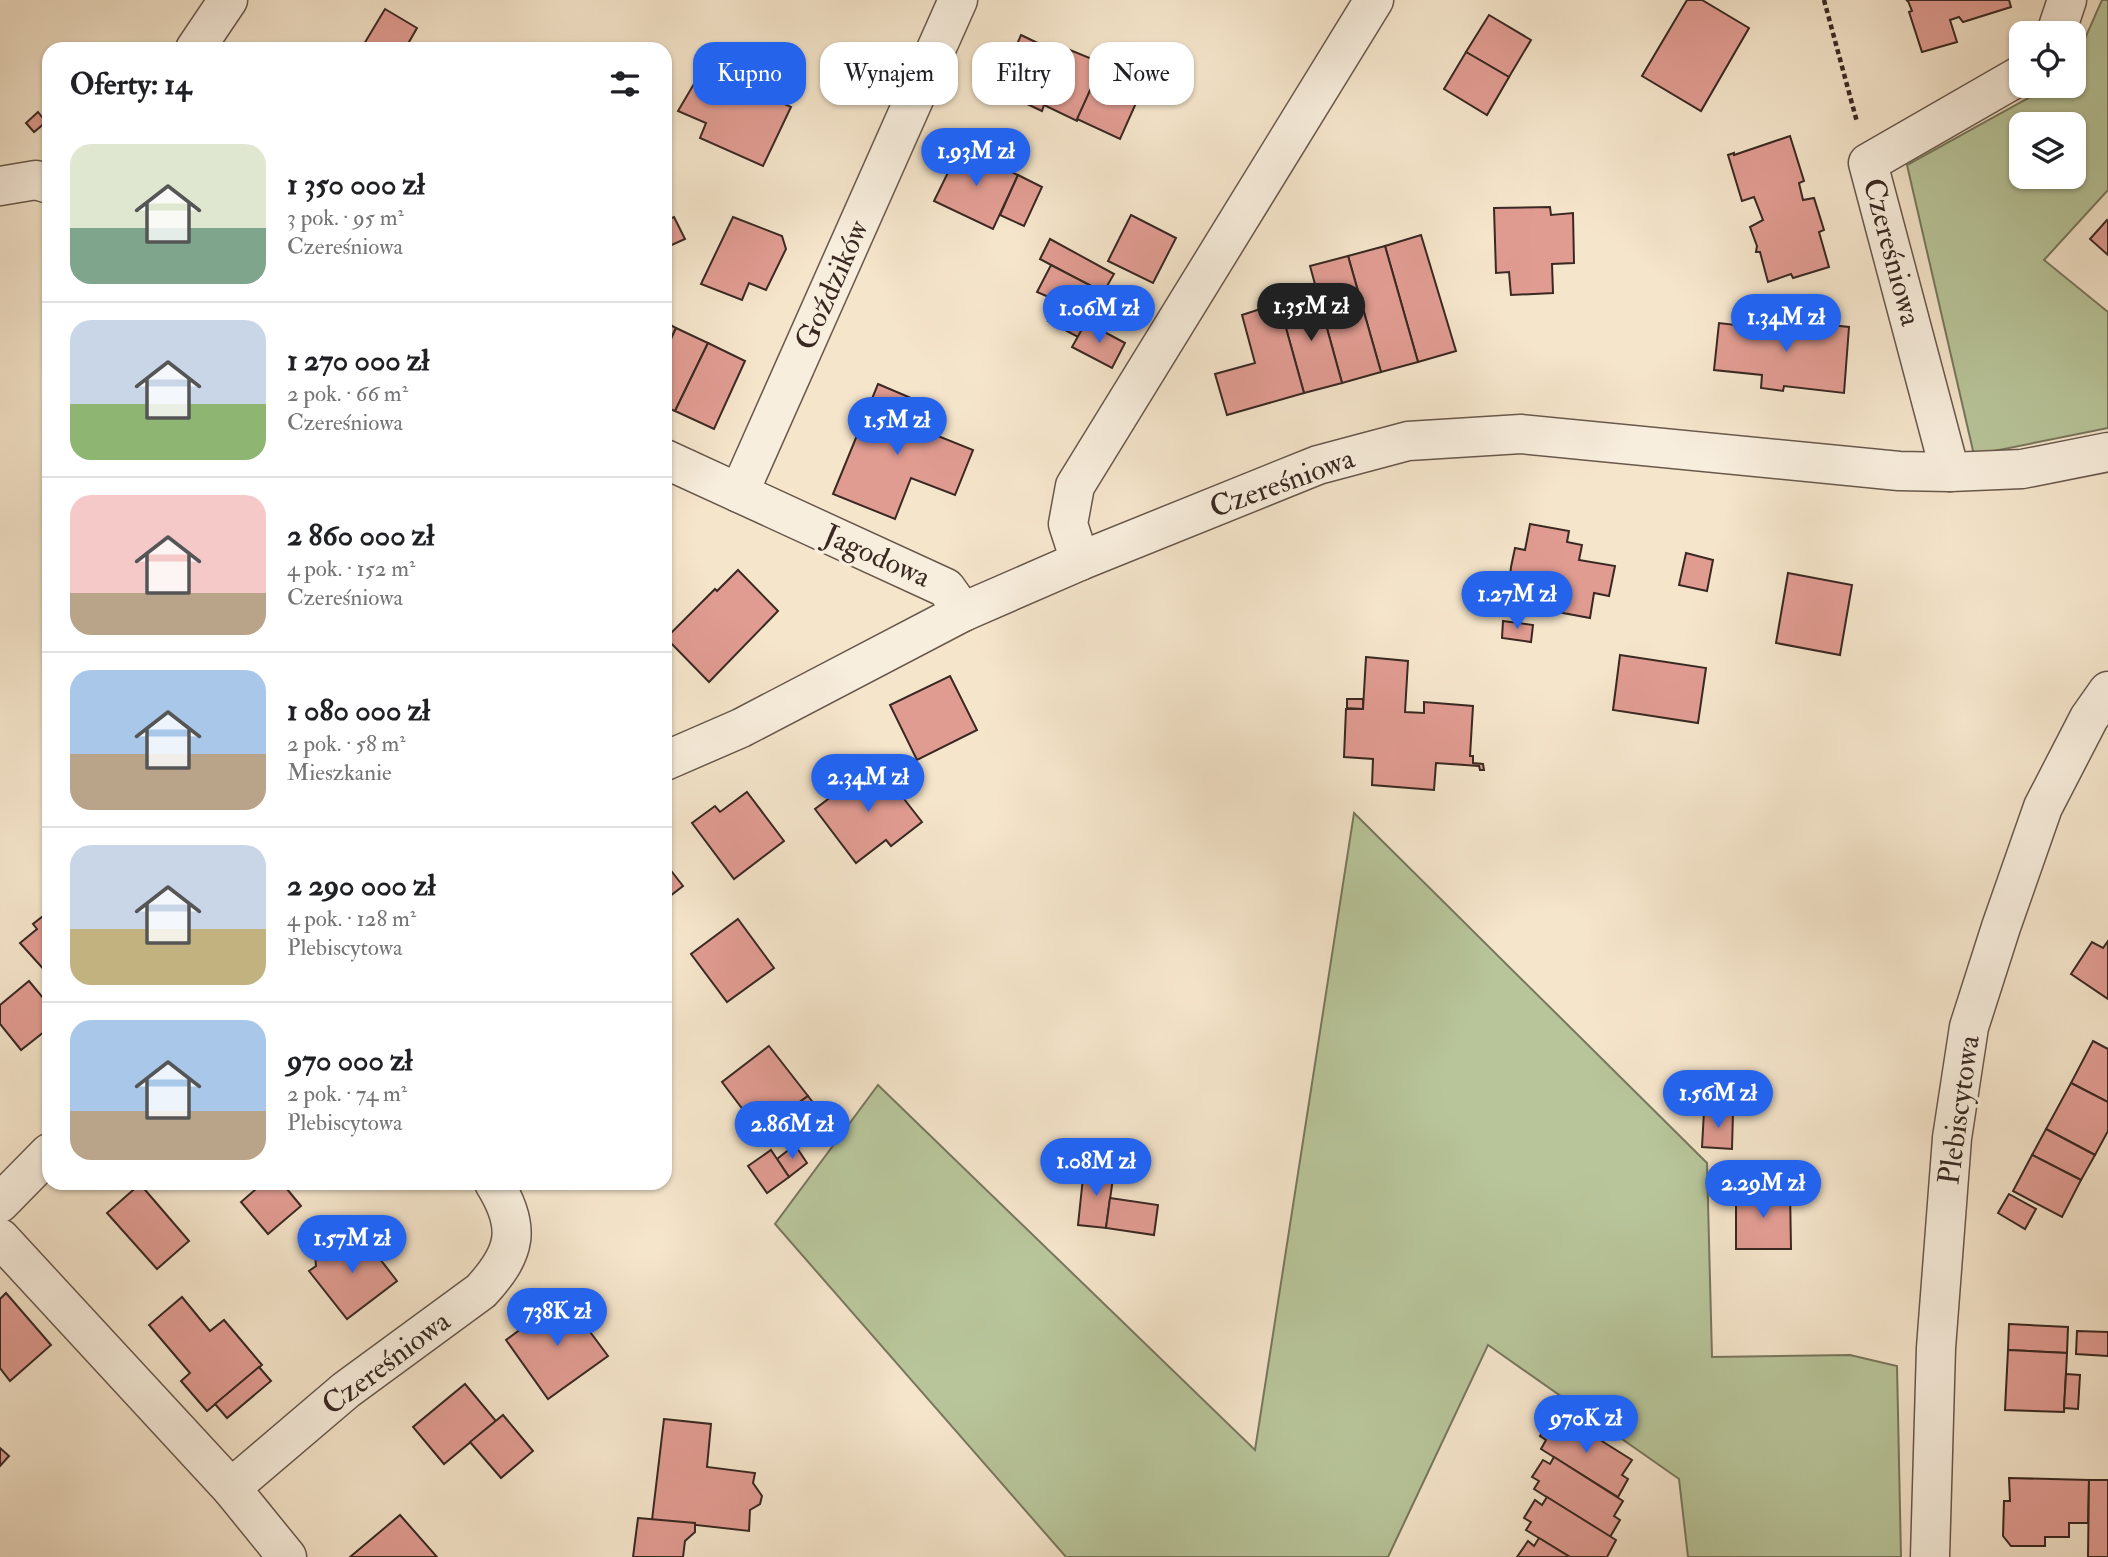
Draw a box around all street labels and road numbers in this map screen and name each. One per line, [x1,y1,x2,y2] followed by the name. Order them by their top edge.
[1855,174,1930,330] street label: Czereśniowa
[787,214,877,356] street label: Goździków
[1205,440,1360,526] street label: Czereśniowa
[817,516,937,596] street label: Jagodowa
[1930,1032,1988,1187] street label: Plebiscytowa
[315,1302,458,1423] street label: Czereśniowa

